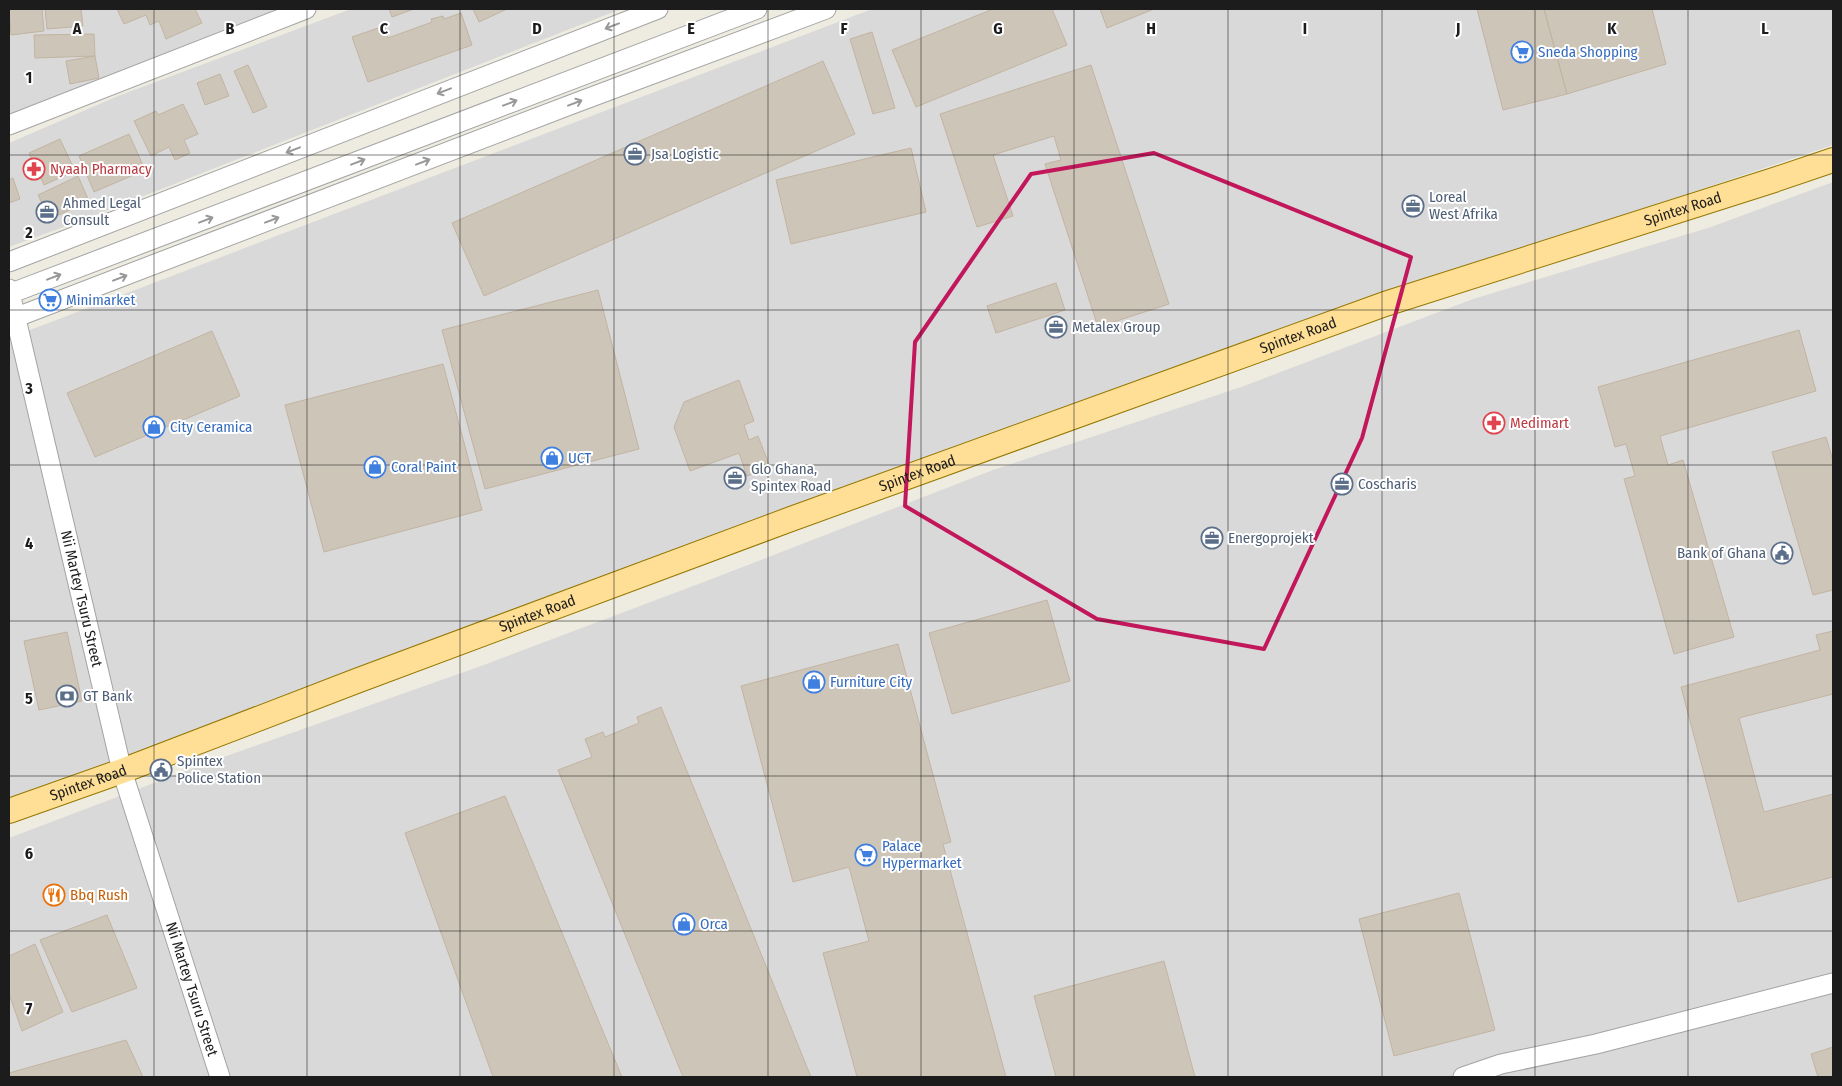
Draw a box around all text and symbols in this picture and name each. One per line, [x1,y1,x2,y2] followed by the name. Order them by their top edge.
[72,19,82,38] text: A
[226,19,235,38] text: B
[380,19,389,38] text: C
[532,19,542,38] text: D
[687,19,695,38] text: E
[840,19,848,38] text: F
[993,19,1003,38] text: G
[1146,19,1156,38] text: H
[1303,19,1307,38] text: I
[1455,19,1460,38] text: J
[1607,19,1617,38] text: K
[1761,19,1769,38] text: L
[605,22,621,31] one-way arrow
[1510,40,1534,64] supermarket icon: Sneda Shopping
[1538,43,1638,61] place label: Sneda Shopping
[26,68,32,87] text: 1
[437,87,453,96] one-way arrow
[502,98,517,107] one-way arrow
[567,98,582,107] one-way arrow
[623,142,647,166] office icon: Jsa Logistic
[651,145,719,163] place label: Jsa Logistic
[286,146,301,155] one-way arrow
[350,156,365,166] one-way arrow
[415,156,430,166] one-way arrow
[22,157,46,181] pharmacy icon: Nyaah Pharmacy
[50,160,152,178] place label: Nyaah Pharmacy
[1429,188,1498,223] place label: Loreal West Afrika
[1642,188,1724,230] street label: Spintex Road
[63,194,141,229] place label: Ahmed Legal Consult
[1401,194,1425,218] office icon: Loreal West Afrika
[35,200,59,224] office icon: Ahmed Legal Consult
[198,215,214,224] one-way arrow
[264,215,279,224] one-way arrow
[24,223,33,242] text: 2
[46,272,62,281] one-way arrow
[112,273,127,282] one-way arrow
[38,288,62,312] supermarket icon: Minimarket
[66,291,136,309] place label: Minimarket
[1257,313,1339,358] street label: Spintex Road
[1044,315,1068,339] office icon: Metalex Group
[1072,318,1160,336] place label: Metalex Group
[24,379,33,398] text: 3
[1482,411,1506,435] pharmacy icon: Medimart
[1510,414,1569,432] place label: Medimart
[142,415,166,439] shop icon: City Ceramica
[170,418,252,436] place label: City Ceramica
[540,446,564,470] shop icon: UCT
[568,449,591,467] place label: UCT
[876,451,958,495] street label: Spintex Road
[363,455,387,479] shop icon: Coral Paint
[391,458,457,476] place label: Coral Paint
[751,460,831,495] place label: Glo Ghana, Spintex Road
[723,466,747,490] office icon: Glo Ghana, Spintex Road
[1330,472,1354,496] office icon: Coscharis
[1358,475,1417,493] place label: Coscharis
[1200,526,1224,550] office icon: Energoprojekt
[57,528,106,669] street label: Nii Martey Tsuru Street
[1228,529,1314,547] place label: Energoprojekt
[25,534,33,553] text: 4
[1770,541,1794,565] public building icon: Bank of Ghana
[1677,544,1766,562] place label: Bank of Ghana
[497,591,578,636] street label: Spintex Road
[802,670,826,694] shop icon: Furniture City
[830,673,913,691] place label: Furniture City
[55,684,79,708] bank icon: GT Bank
[83,687,132,705] place label: GT Bank
[25,689,33,708] text: 5
[177,752,261,787] place label: Spintex Police Station
[149,758,173,782] public building icon: Spintex Police Station
[47,761,129,805] street label: Spintex Road
[882,837,962,872] place label: Palace Hypermarket
[854,843,878,867] supermarket icon: Palace Hypermarket
[25,844,33,863] text: 6
[42,883,66,907] restaurant icon: Bbq Rush
[70,886,128,904] place label: Bbq Rush
[672,912,696,936] shop icon: Orca
[700,915,728,933] place label: Orca
[162,920,222,1058] street label: Nii Martey Tsuru Street
[26,999,33,1018] text: 7

